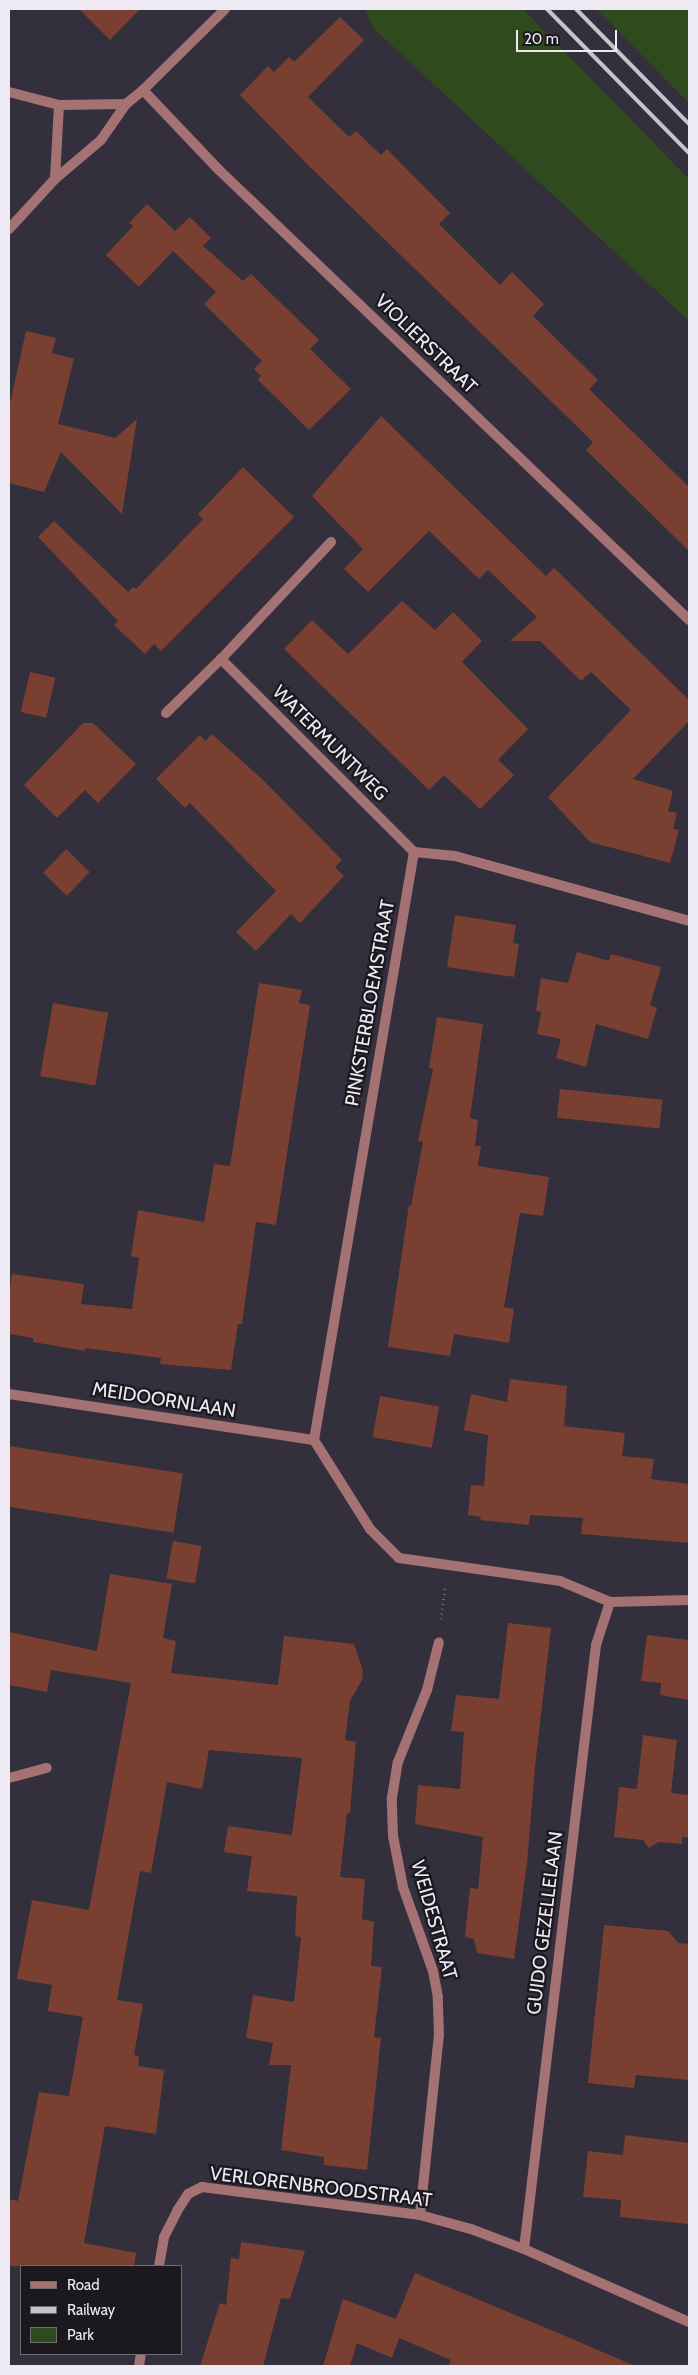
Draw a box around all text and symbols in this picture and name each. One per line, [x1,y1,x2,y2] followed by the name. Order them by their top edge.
[518,20,619,52] scale bar
[524,30,559,48] text: 20 m
[370,290,482,398] street label: VIOLIERSTRAAT
[268,681,392,805] street label: WATERMUNTWEG
[341,898,399,1108] street label: PINKSTERBLOEMSTRAAT
[91,1377,237,1423] street label: MEIDOORNLAAN
[522,1830,568,2016] street label: GUIDO GEZELLELAAN
[406,1858,462,1982] street label: WEIDESTRAAT
[209,2162,433,2212] street label: VERLORENBROODSTRAAT
[20,2265,182,2355] legend
[67,2276,100,2294] text: Road
[67,2301,115,2319] text: Railway
[67,2326,94,2344] text: Park

